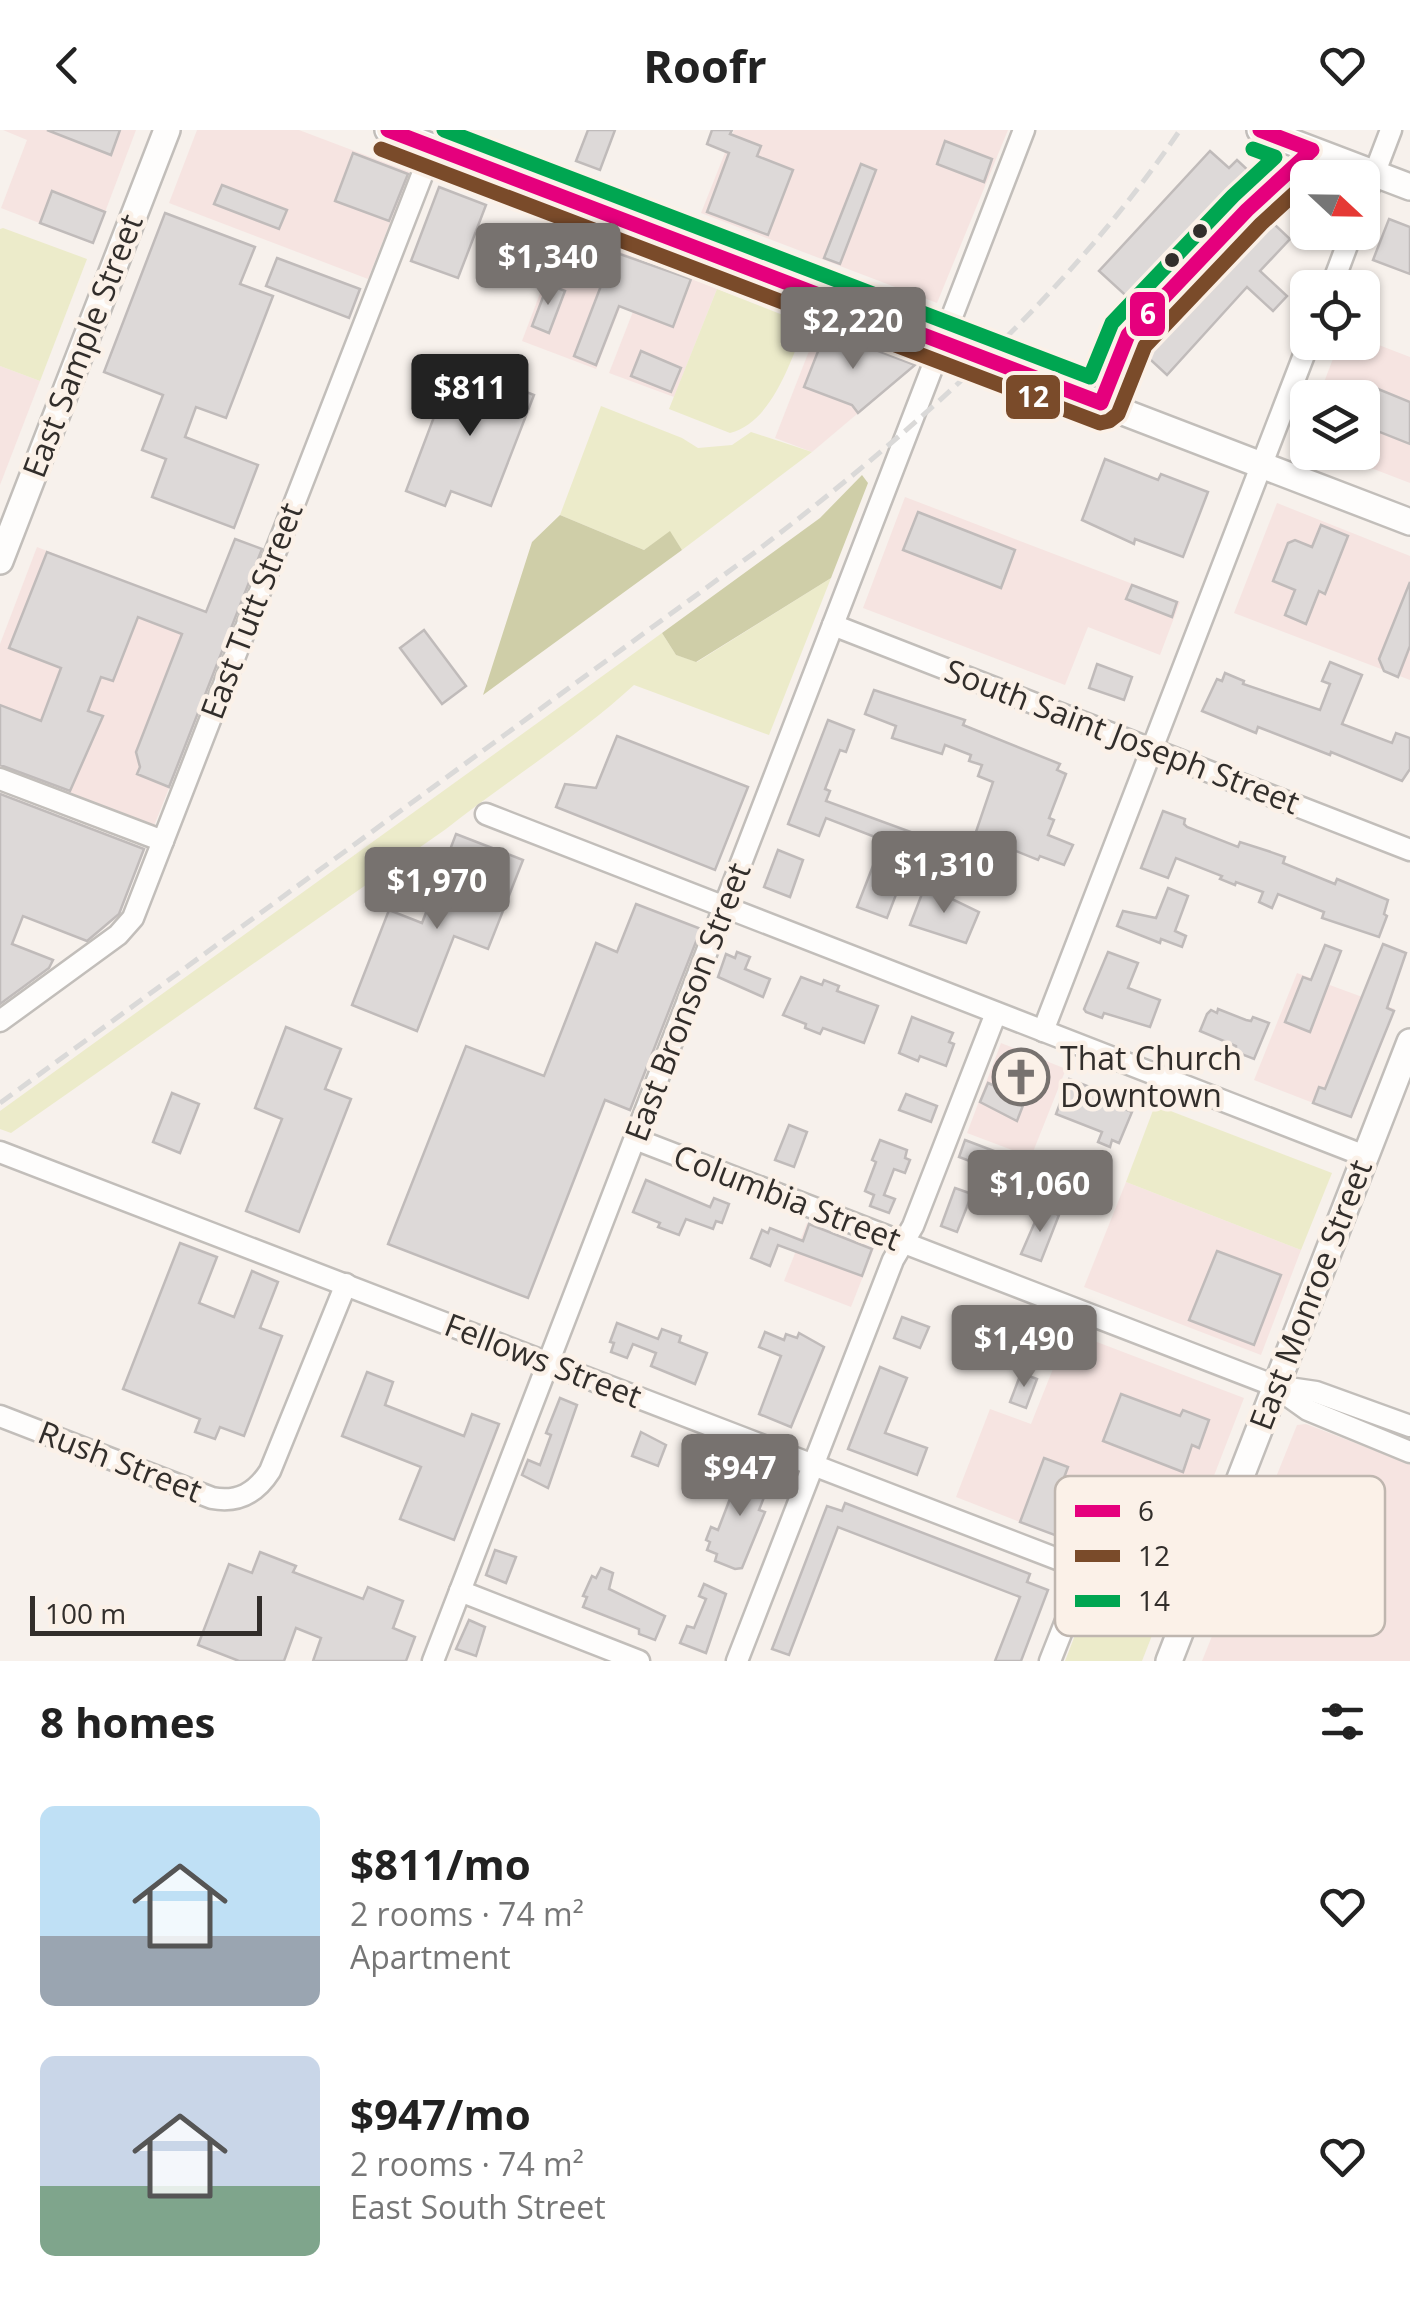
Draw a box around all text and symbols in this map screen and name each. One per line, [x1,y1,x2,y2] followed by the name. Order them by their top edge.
[643,35,767,96] text: Roofr
[40,38,95,93] icon: back
[1315,38,1370,93] icon: heart
[1290,160,1380,250] north arrow
[1290,160,1380,470] map controls
[12,208,152,483] street label: East Sample Street
[1190,221,1210,241] unlabelled marker
[467,223,629,308] pin: $1,340
[498,234,598,277] text: $1,340
[1162,250,1182,270] unlabelled marker
[1290,270,1380,360] button: locate
[772,287,934,372] pin: $2,220
[1128,290,1167,338] line badge: 6
[1140,294,1156,332] text: 6
[803,298,903,341] text: $2,220
[411,354,529,439] pin: $811
[433,365,507,408] text: $811
[1004,373,1062,421] line badge: 12
[1017,377,1049,415] text: 12
[1290,380,1380,470] button: layers
[190,496,312,725] street label: East Tutt Street
[939,648,1306,823] street label: South Saint Joseph Street
[863,831,1025,916] pin: $1,310
[894,842,994,885] text: $1,310
[356,847,518,932] pin: $1,970
[614,856,760,1147] street label: East Bronson Street
[387,858,487,901] text: $1,970
[1060,1036,1242,1116] place label: That Church Downtown
[991,1047,1051,1107] church icon: That Church Downtown
[668,1134,907,1260] street label: Columbia Street
[959,1150,1121,1235] pin: $1,060
[1238,1153,1381,1436] street label: East Monroe Street
[990,1161,1090,1204] text: $1,060
[439,1302,648,1417] street label: Fellows Street
[943,1305,1105,1390] pin: $1,490
[974,1316,1074,1359] text: $1,490
[33,1410,209,1511] street label: Rush Street
[681,1434,799,1519] pin: $947
[703,1445,777,1488] text: $947
[1055,1476,1385,1636] legend
[1138,1491,1154,1529] text: 6
[1138,1536,1170,1574] text: 12
[1138,1581,1170,1619] text: 14
[30,1591,262,1636] scale bar
[45,1594,126,1632] text: 100 m
[40,1693,215,1750] text: 8 homes
[1315,1694,1370,1749] icon: filters
[350,1835,531,1892] text: $811/mo
[120,1846,240,1966] icon: home
[1315,1879,1370,1934] icon: heart
[350,1892,584,1935] text: 2 rooms · 74 m²
[350,1935,511,1978] text: Apartment
[350,2085,531,2142] text: $947/mo
[120,2096,240,2216] icon: home
[1315,2129,1370,2184] icon: heart
[350,2142,584,2185] text: 2 rooms · 74 m²
[350,2185,606,2228] text: East South Street

